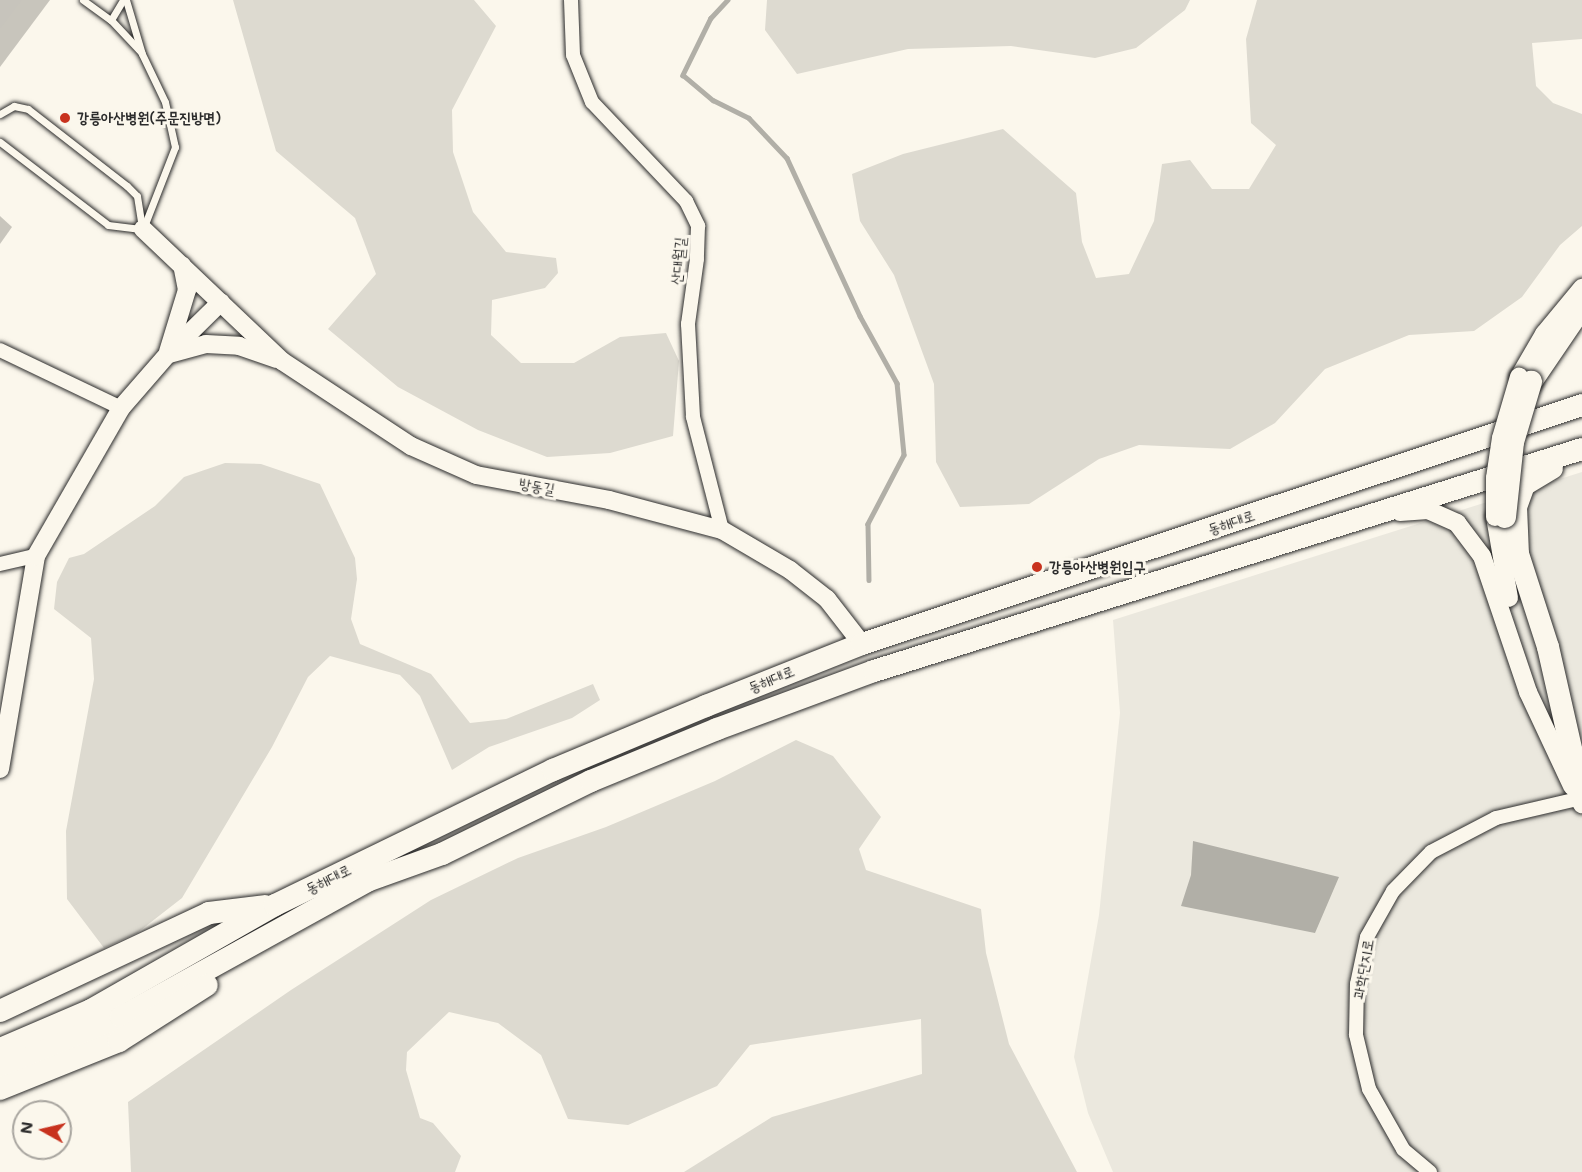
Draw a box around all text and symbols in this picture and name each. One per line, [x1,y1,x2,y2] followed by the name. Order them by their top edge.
[77,109,221,127] place label: 강릉아산병원(주문진방면)
[58,111,72,125] marker: 강릉아산병원(주문진방면)
[667,236,689,286] street label: 산대월길
[518,474,556,498] street label: 방동길
[1205,506,1257,538] street label: 동해대로
[1049,558,1146,576] place label: 강릉아산병원입구
[1030,560,1044,574] marker: 강릉아산병원입구
[745,662,797,696] street label: 동해대로
[302,860,354,898] street label: 동해대로
[1349,938,1377,1000] street label: 과학단지로
[12,1100,72,1160] north arrow
[14,1120,37,1135] text: N

